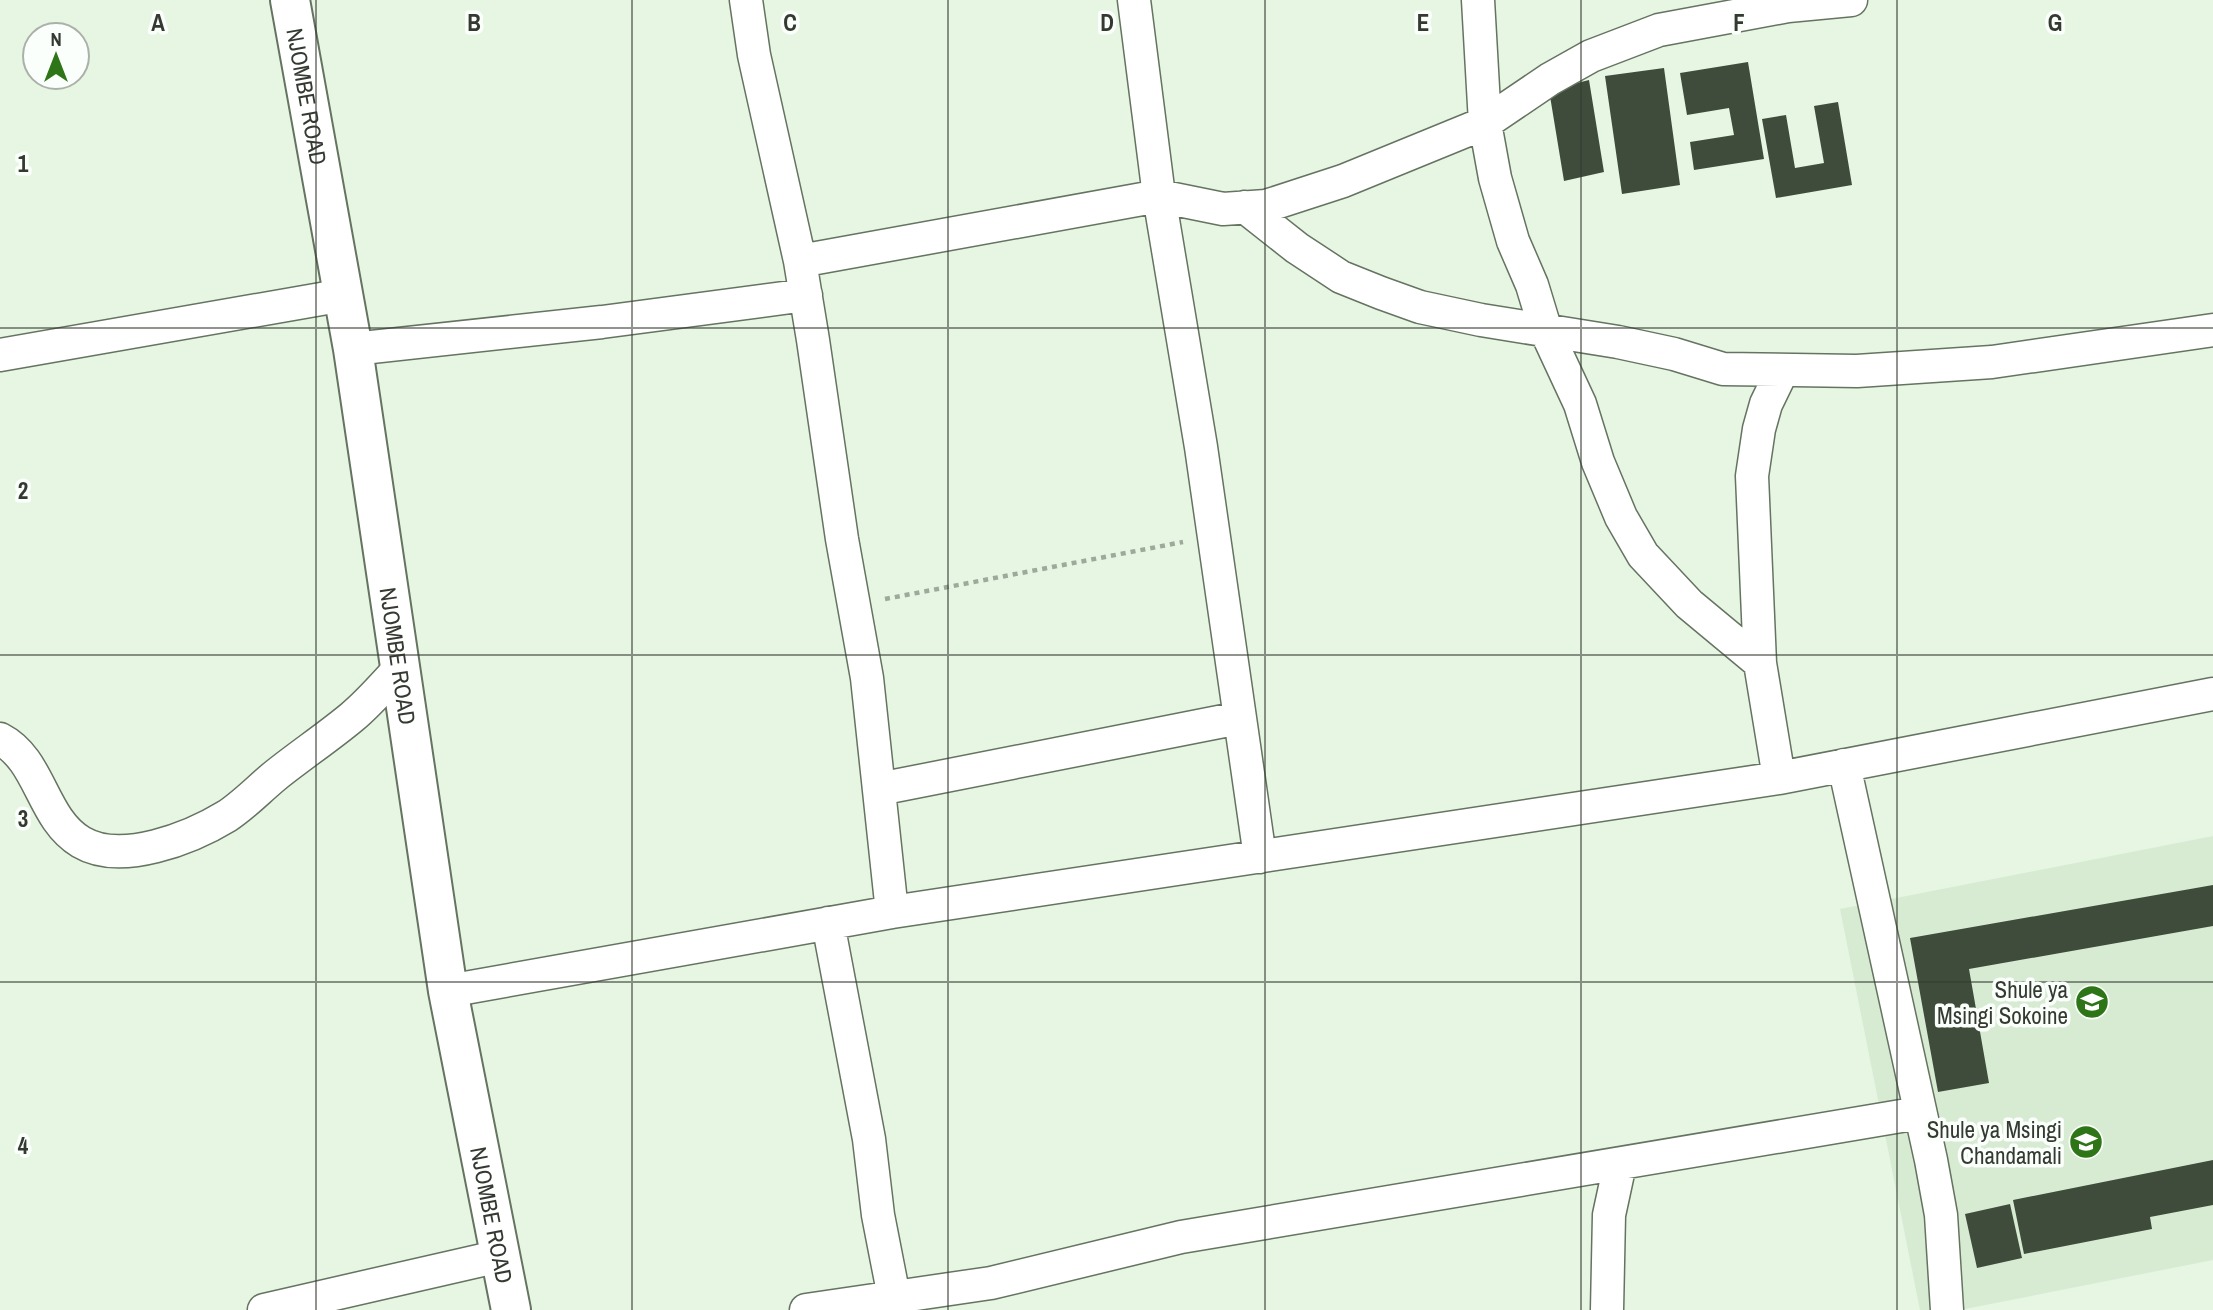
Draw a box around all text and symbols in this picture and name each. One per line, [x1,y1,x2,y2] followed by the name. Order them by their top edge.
[151,7,165,38] text: A
[467,7,481,38] text: B
[783,7,797,38] text: C
[1100,7,1114,38] text: D
[1417,7,1429,38] text: E
[1733,7,1745,38] text: F
[2048,7,2062,38] text: G
[21,21,91,91] north arrow
[50,26,62,52] text: N
[280,26,335,167] street label: NJOMBE ROAD
[18,148,29,179] text: 1
[18,475,28,506] text: 2
[373,585,424,727] street label: NJOMBE ROAD
[18,803,28,834] text: 3
[1937,974,2068,1031] place label: Shule ya Msingi Sokoine
[2073,983,2111,1021] school or university icon: Shule ya Msingi Sokoine
[1927,1114,2062,1171] place label: Shule ya Msingi Chandamali
[2067,1123,2105,1161] school or university icon: Shule ya Msingi Chandamali
[18,1130,29,1161] text: 4
[464,1144,521,1286] street label: NJOMBE ROAD

